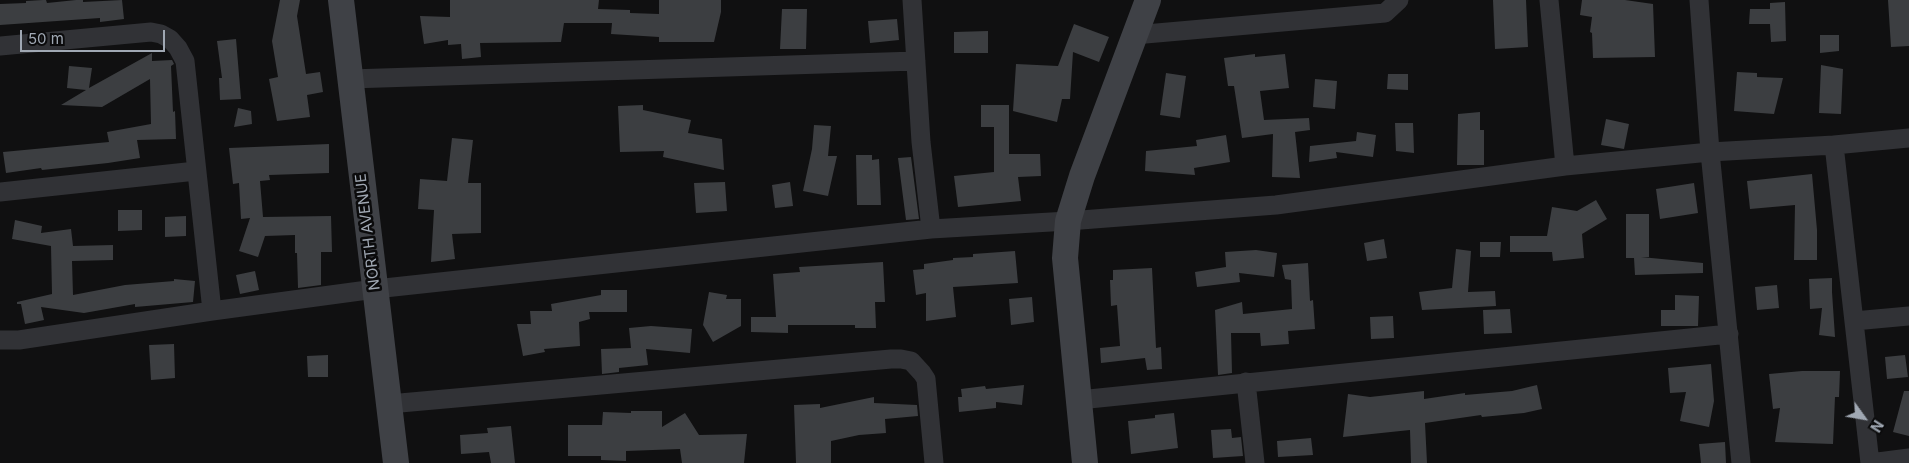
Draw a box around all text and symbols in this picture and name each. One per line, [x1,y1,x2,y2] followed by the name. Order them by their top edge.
[22,20,168,52] scale bar
[28,29,64,48] text: 50 m
[352,173,384,291] street label: NORTH AVENUE
[1839,393,1889,443] north arrow
[1867,417,1887,435] text: N

